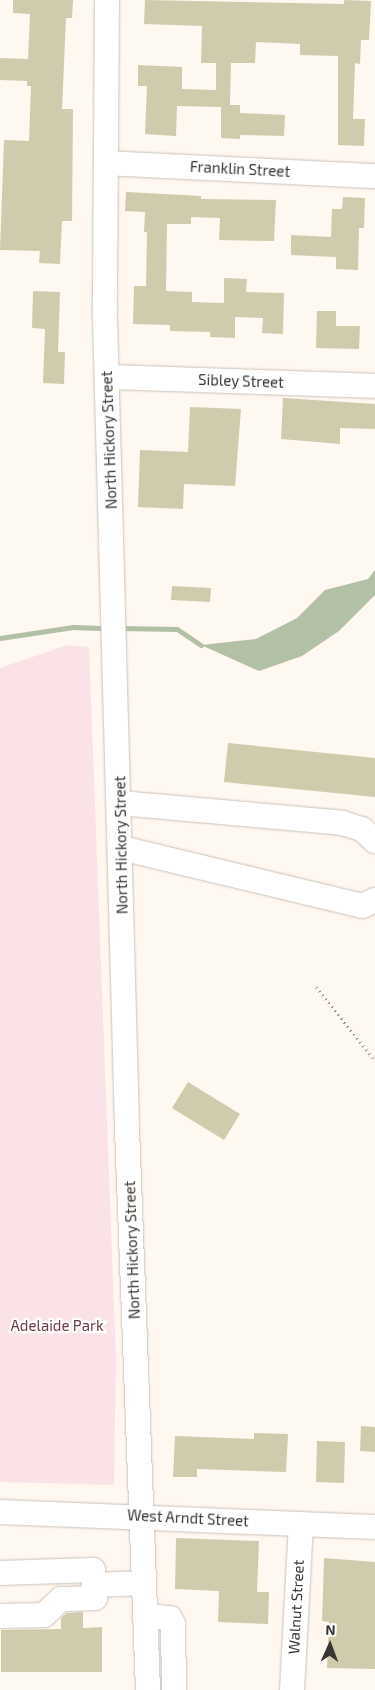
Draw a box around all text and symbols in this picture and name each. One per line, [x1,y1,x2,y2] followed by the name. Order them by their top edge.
[189,157,291,181] street label: Franklin Street
[98,370,120,510] street label: North Hickory Street
[198,371,284,391] street label: Sibley Street
[111,775,131,915] street label: North Hickory Street
[121,1180,143,1320] street label: North Hickory Street
[10,1317,104,1335] park label: Adelaide Park
[127,1506,249,1530] street label: West Arndt Street
[285,1559,307,1655] street label: Walnut Street
[305,1620,355,1670] north arrow
[325,1621,336,1638] text: N

